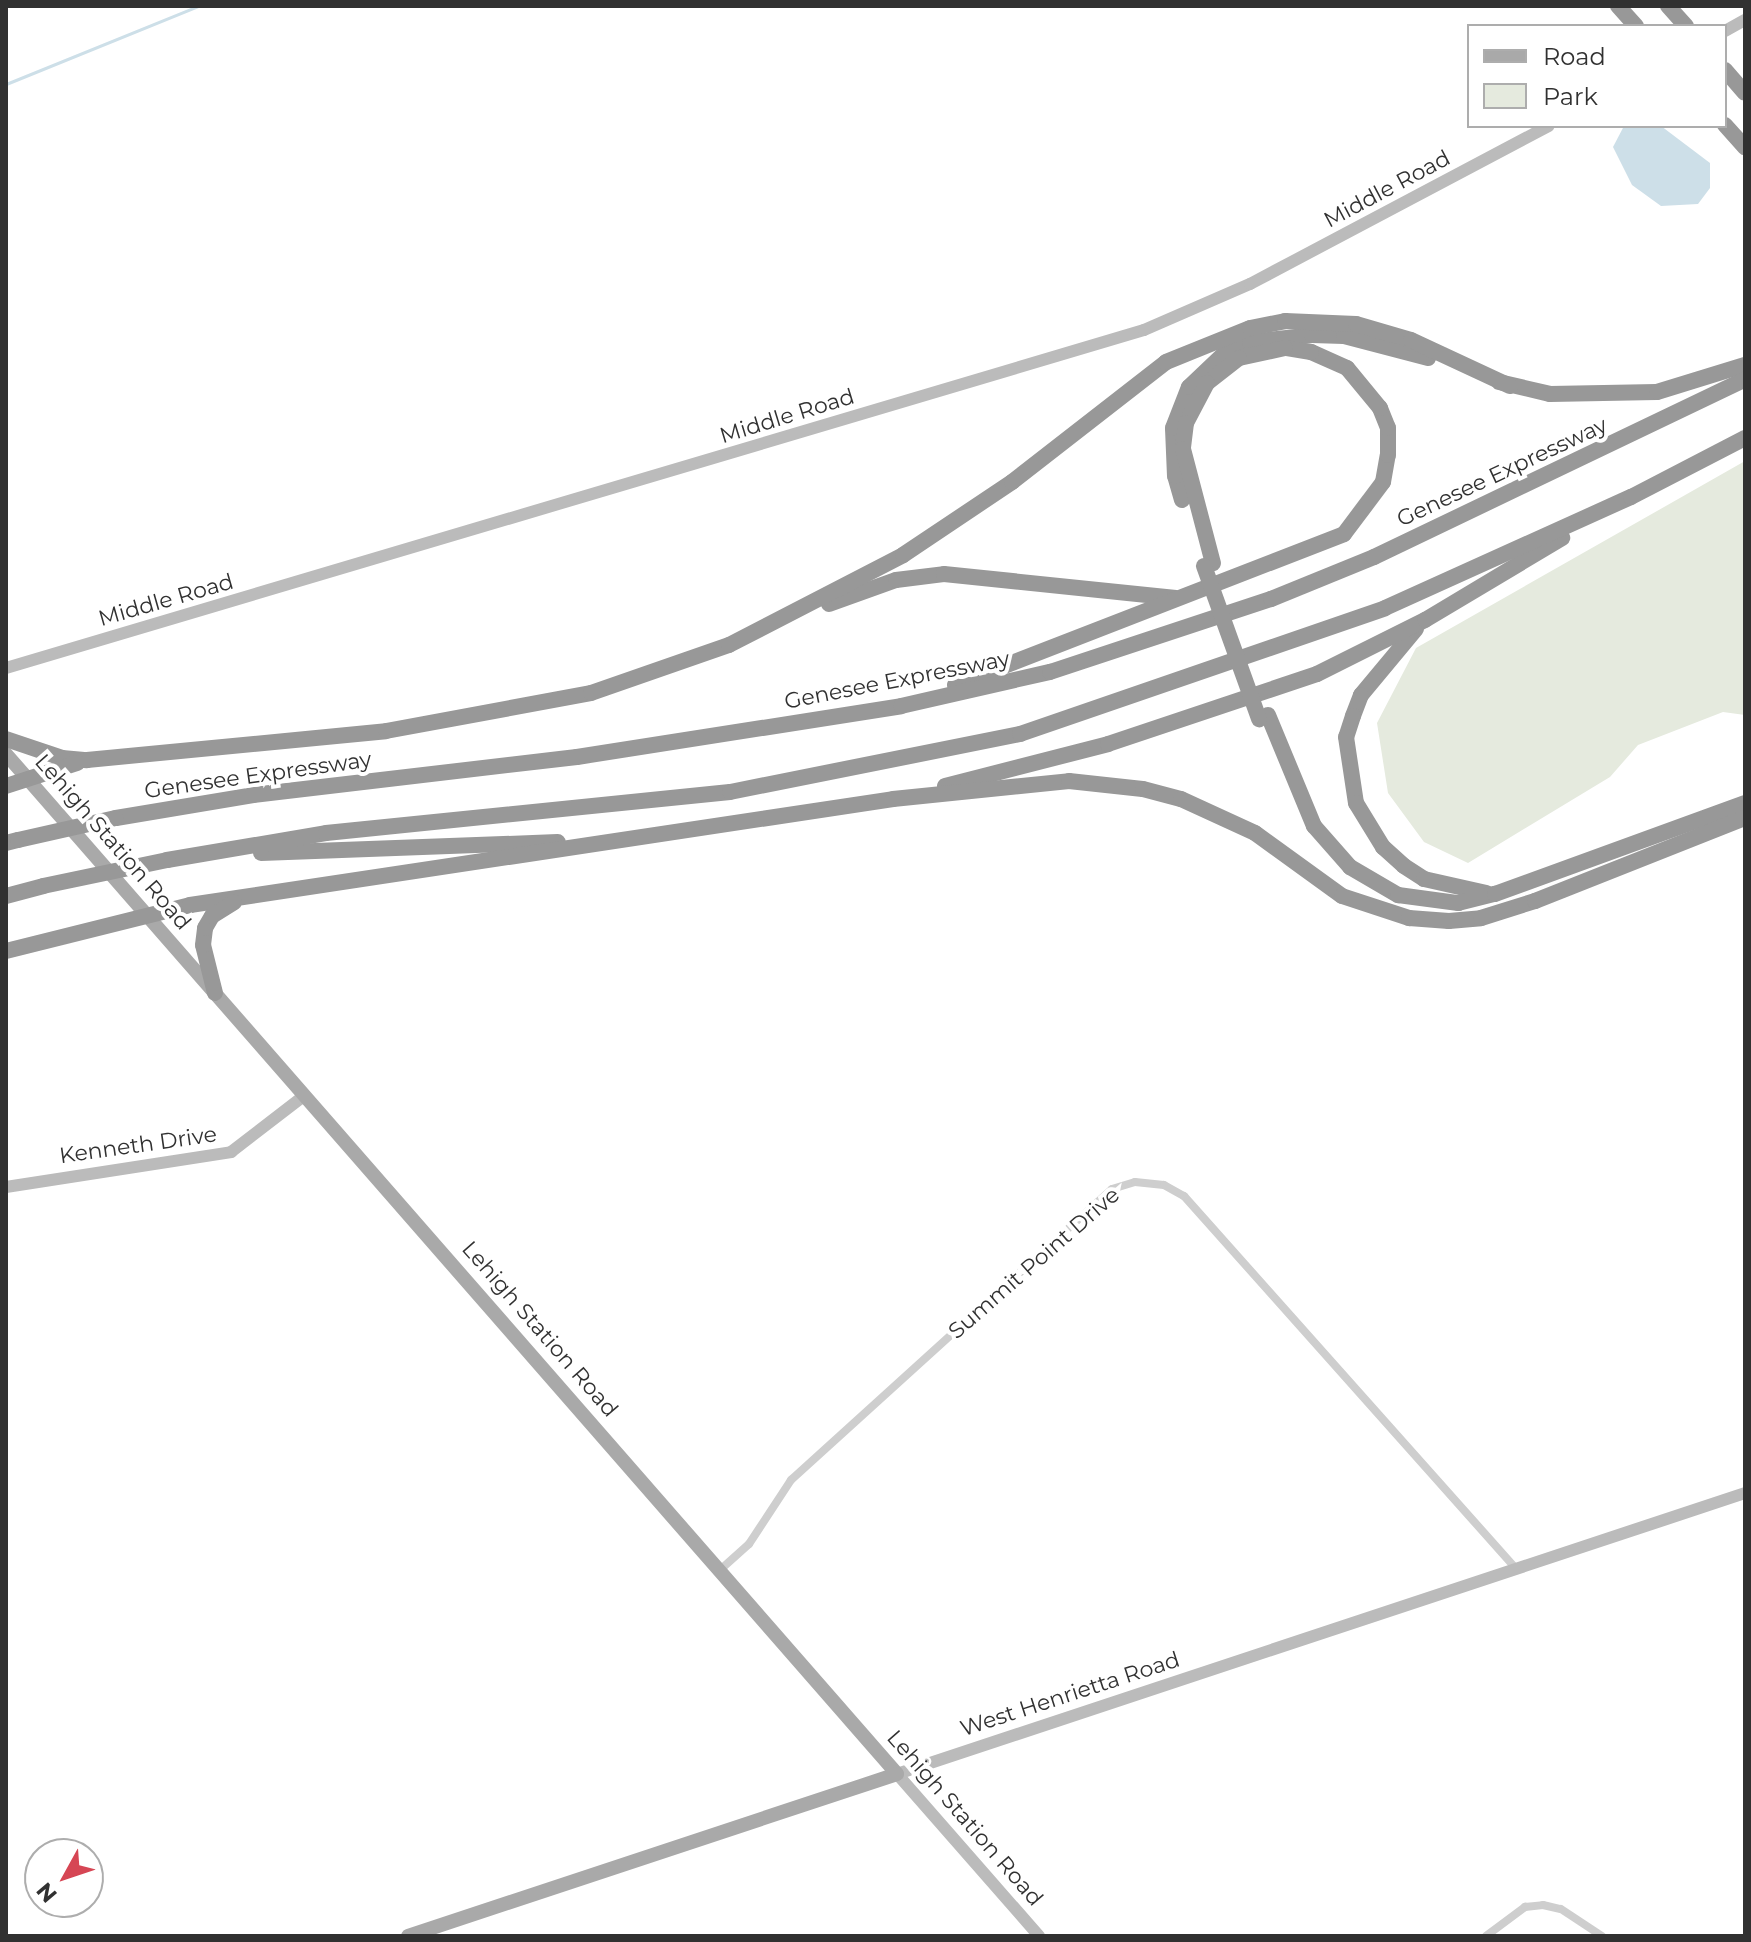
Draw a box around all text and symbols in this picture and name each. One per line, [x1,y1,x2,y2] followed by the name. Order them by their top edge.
[1467,24,1727,128] legend
[1543,42,1606,71] text: Road
[1543,82,1598,111] text: Park
[1319,145,1455,233] street label: Middle Road
[717,383,857,449] street label: Middle Road
[1393,412,1611,532] street label: Genesee Expressway
[95,568,237,632] street label: Middle Road
[782,645,1012,715] street label: Genesee Expressway
[143,746,373,804] street label: Genesee Expressway
[29,749,197,935] street label: Lehigh Station Road
[58,1121,218,1169] street label: Kenneth Drive
[943,1182,1125,1344] street label: Summit Point Drive
[456,1236,624,1422] street label: Lehigh Station Road
[957,1646,1183,1742] street label: West Henrietta Road
[881,1725,1049,1911] street label: Lehigh Station Road
[24,1838,104,1918] north arrow
[31,1877,63,1908] text: N

